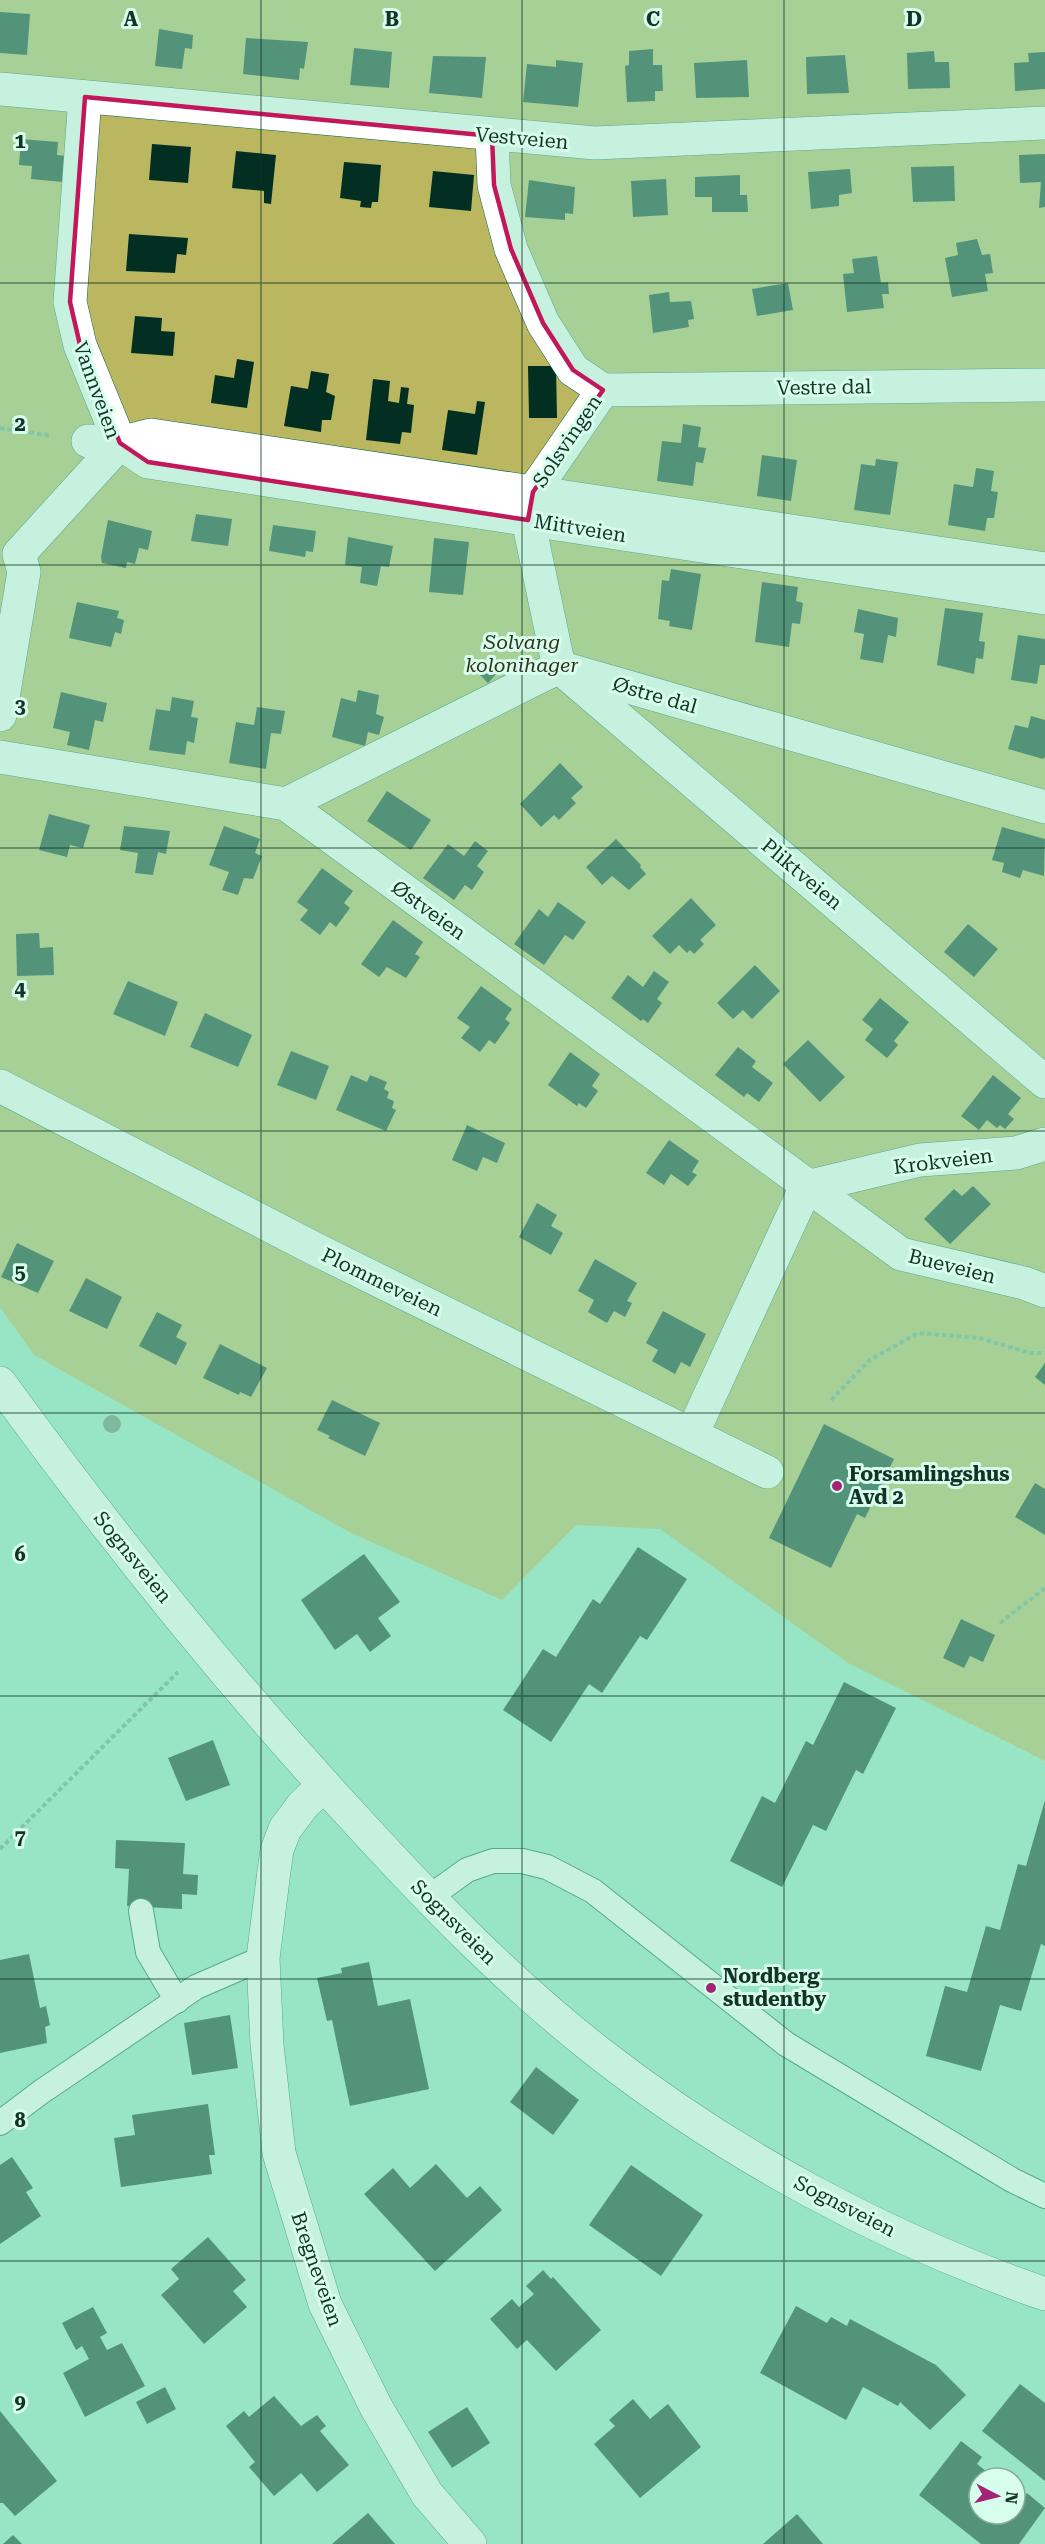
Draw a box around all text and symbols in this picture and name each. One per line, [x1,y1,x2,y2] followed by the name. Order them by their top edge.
[124,7,139,31] text: A
[385,7,399,31] text: B
[646,7,660,31] text: C
[906,7,922,31] text: D
[474,122,570,154] street label: Vestveien
[14,129,26,153] text: 1
[68,338,126,442] street label: Vannveien
[776,374,872,400] street label: Vestre dal
[527,390,607,492] street label: Solsvingen
[14,412,26,436] text: 2
[532,509,628,547] street label: Mittveien
[465,630,579,677] park label: Solvang kolonihager
[610,672,700,718] street label: Østre dal
[14,694,26,718] text: 3
[757,833,847,915] street label: Pliktveien
[387,875,471,945] street label: Østveien
[14,977,26,1001] text: 4
[892,1143,994,1179] street label: Krokveien
[318,1243,446,1322] street label: Plommeveien
[906,1244,998,1288] street label: Bueveien
[14,1260,26,1284] text: 5
[849,1462,1010,1509] place label: Forsamlingshus Avd 2
[830,1479,844,1493] marker: Forsamlingshus Avd 2
[89,1506,177,1608] street label: Sognsveien
[14,1542,26,1566] text: 6
[14,1825,26,1849] text: 7
[406,1874,502,1970] street label: Sognsveien
[723,1964,826,2011] place label: Nordberg studentby
[704,1981,718,1995] marker: Nordberg studentby
[14,2108,26,2132] text: 8
[790,2170,900,2242] street label: Sognsveien
[286,2208,348,2330] street label: Bregneveien
[14,2390,26,2414] text: 9
[967,2466,1027,2526] north arrow
[1001,2490,1022,2505] text: N

